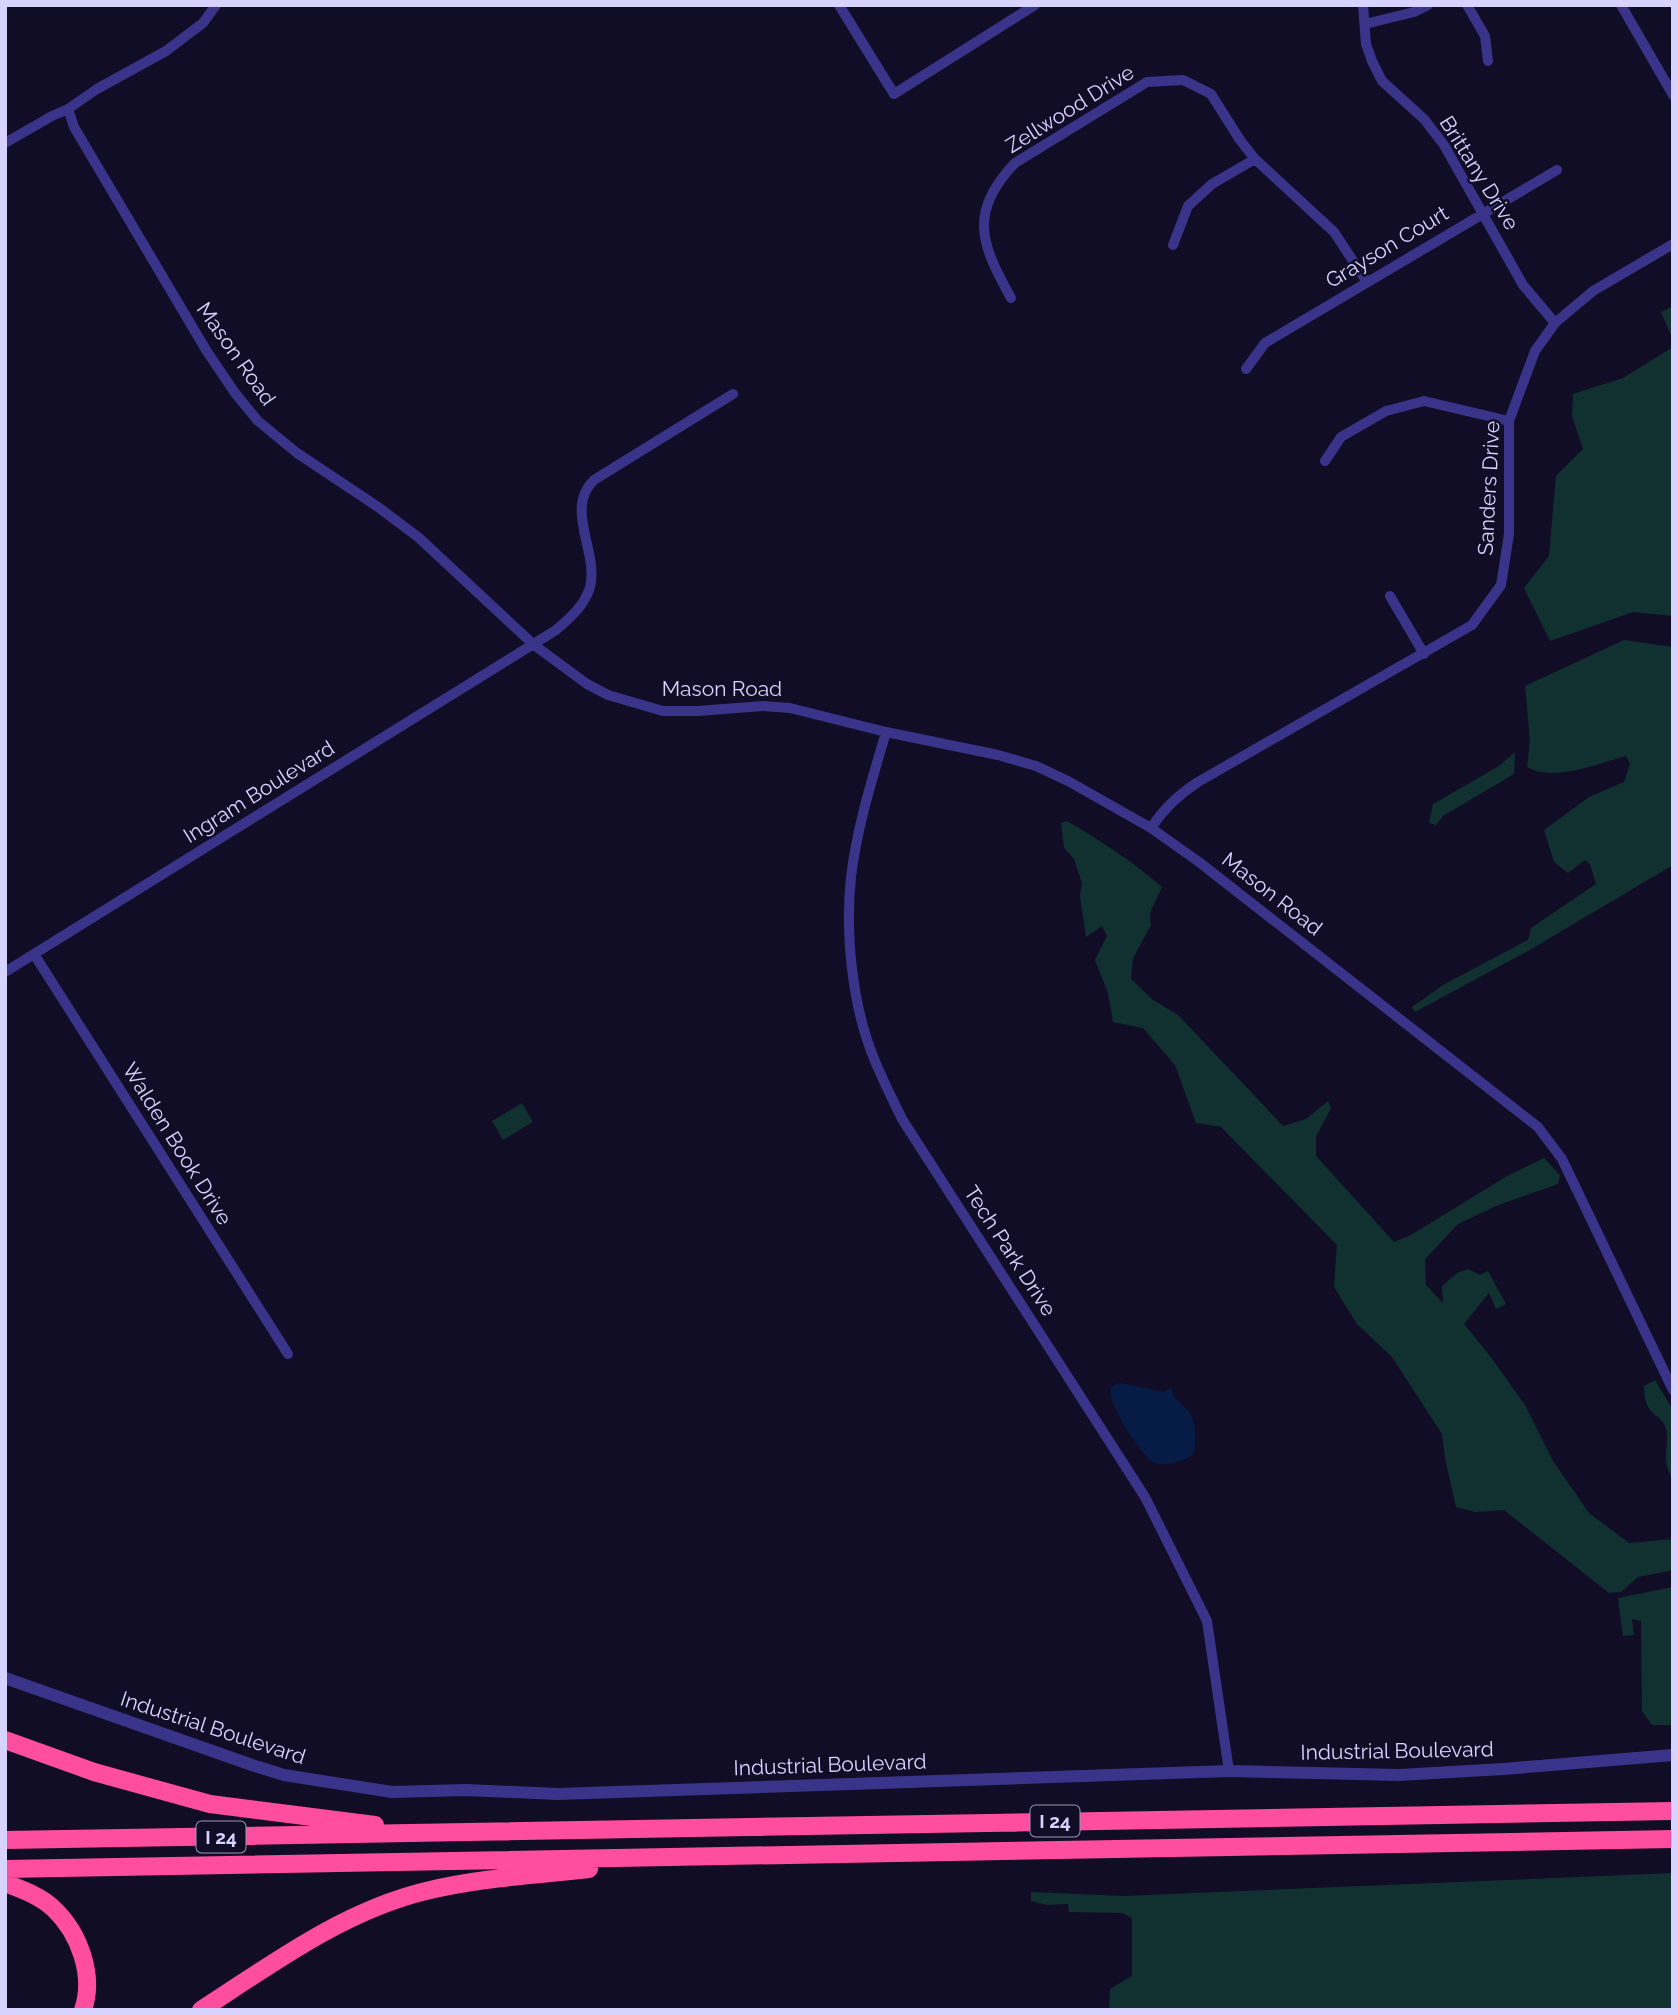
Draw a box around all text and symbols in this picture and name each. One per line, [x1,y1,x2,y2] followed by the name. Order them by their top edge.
[1001,59,1138,158] street label: Zellwood Drive
[1434,111,1524,234] street label: Brittany Drive
[1321,200,1453,293] street label: Grayson Court
[192,297,281,410] street label: Mason Road
[1472,420,1505,556] street label: Sanders Drive
[662,676,782,701] street label: Mason Road
[179,735,339,848] street label: Ingram Boulevard
[1217,847,1327,941] street label: Mason Road
[117,1058,237,1229] street label: Walden Book Drive
[959,1181,1062,1321] street label: Tech Park Drive
[117,1686,309,1769] street label: Industrial Boulevard
[1300,1736,1494,1765] street label: Industrial Boulevard
[733,1749,927,1780] street label: Industrial Boulevard
[1030,1806,1080,1837] road number: I 24
[196,1822,246,1853] road number: I 24

